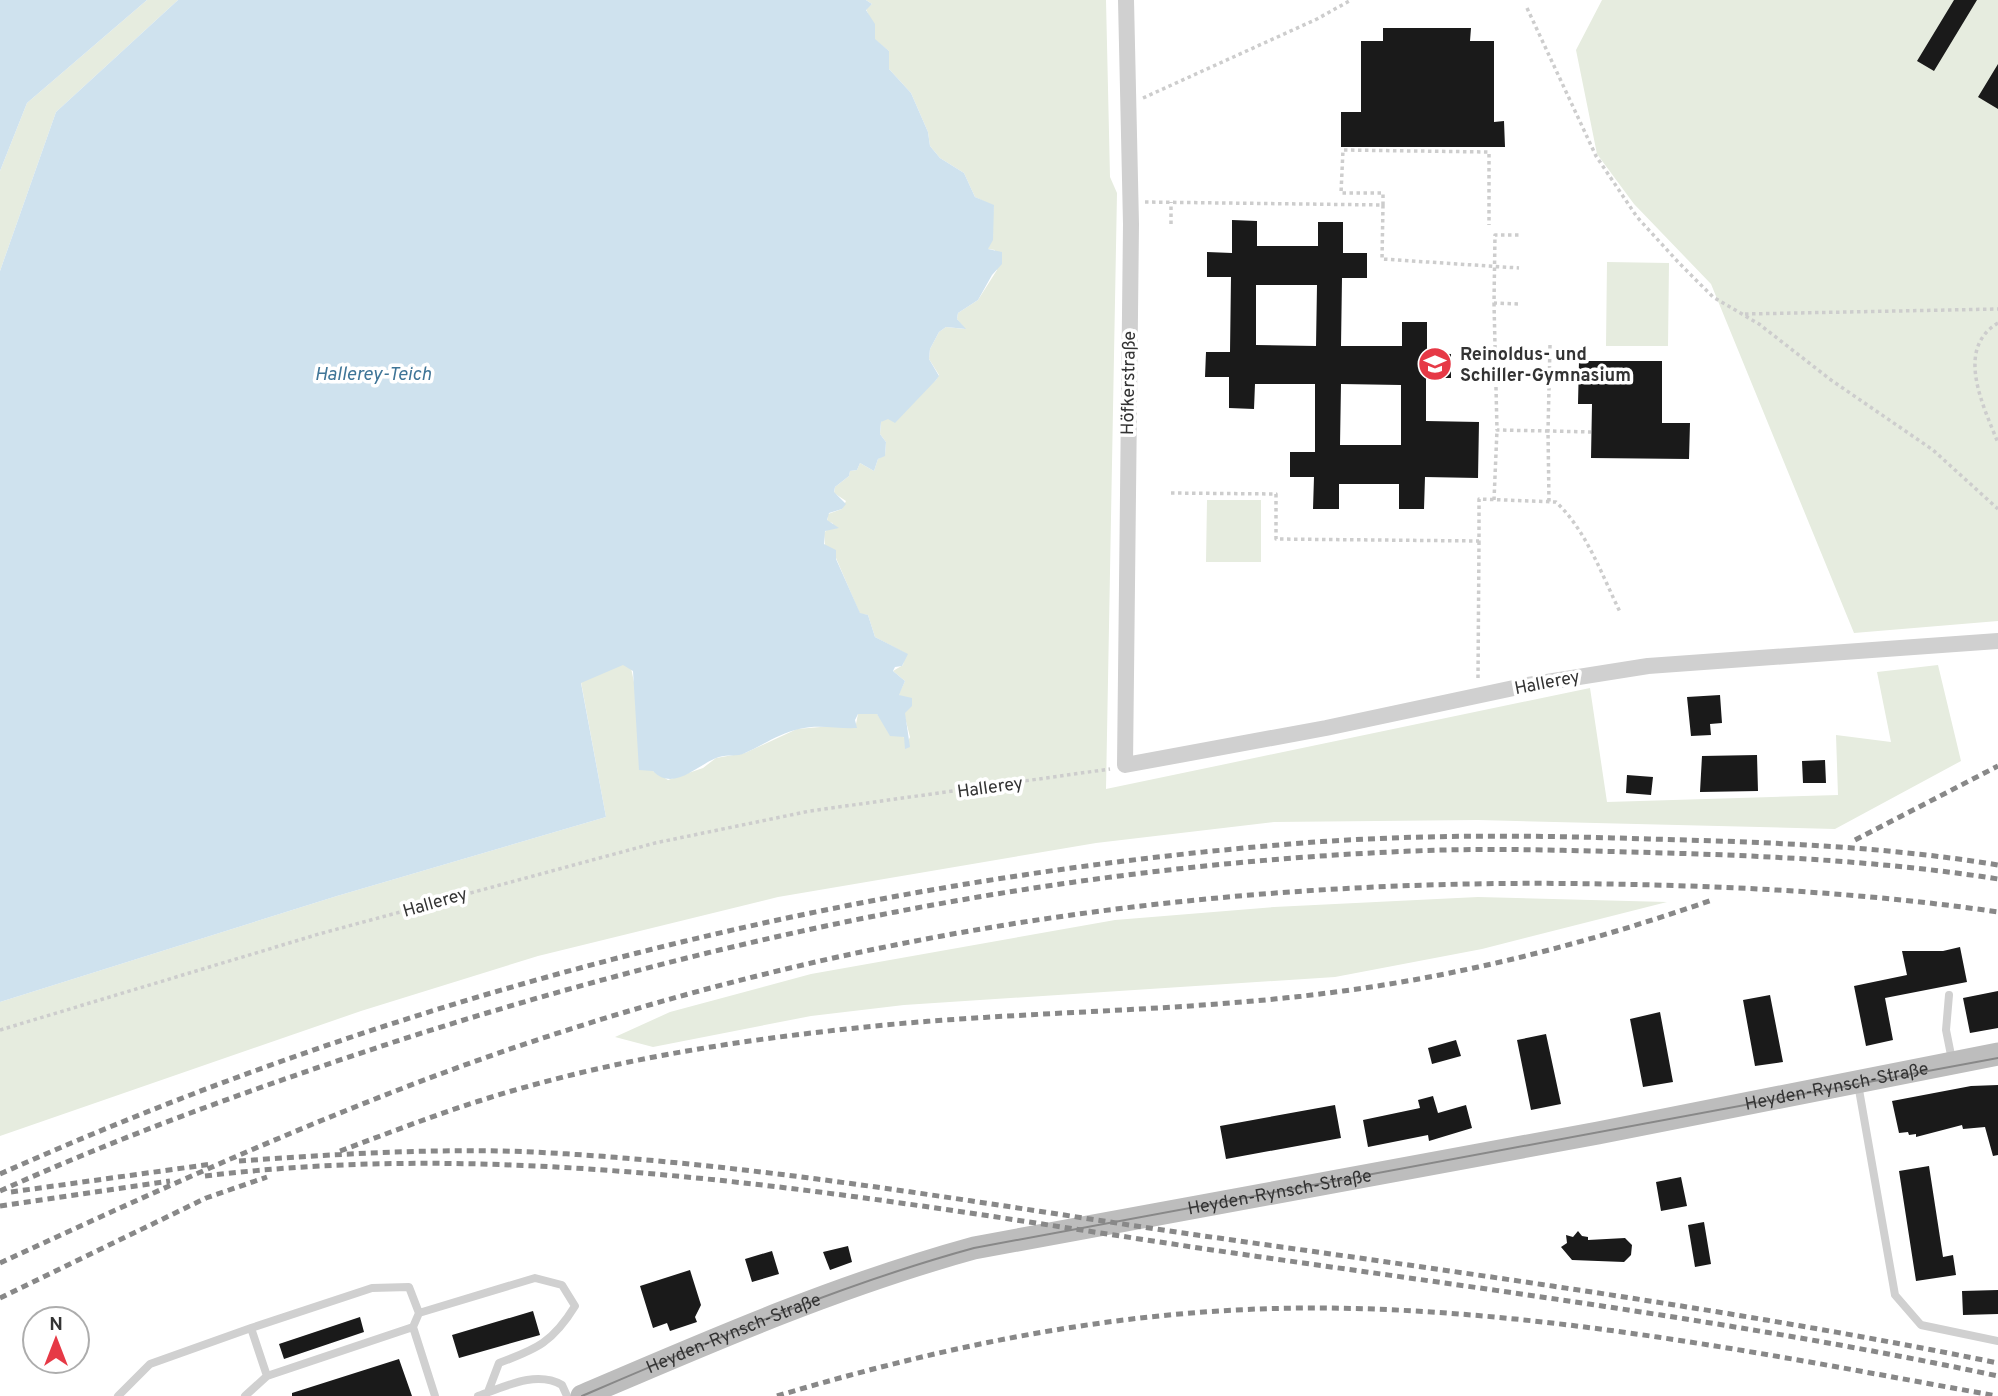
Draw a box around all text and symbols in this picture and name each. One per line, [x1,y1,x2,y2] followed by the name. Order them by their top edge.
[1117,331,1142,435] street label: Höfkerstraße
[1460,344,1631,388] place label: Reinoldus- und Schiller-Gymnasium
[1416,345,1454,383] school or university icon: Reinoldus- und Schiller-Gymnasium
[315,363,432,387] water label: Hallerey-Teich
[1513,666,1582,701] street label: Hallerey
[956,772,1025,804] street label: Hallerey
[400,883,470,924] street label: Hallerey
[1743,1058,1931,1117] street label: Heyden-Rynsch-Straße
[1186,1165,1374,1221] street label: Heyden-Rynsch-Straße
[643,1289,825,1380] street label: Heyden-Rynsch-Straße
[21,1305,91,1375] north arrow
[49,1313,63,1337] text: N

